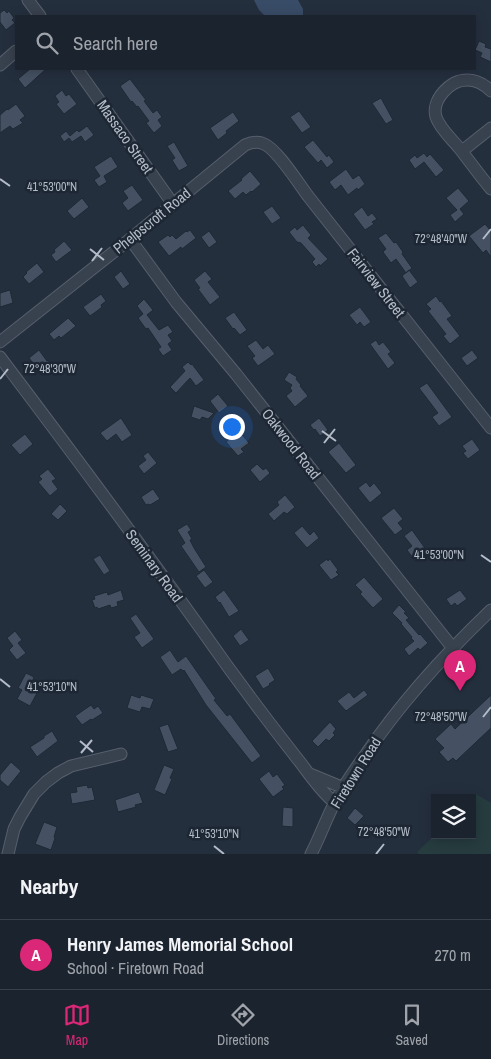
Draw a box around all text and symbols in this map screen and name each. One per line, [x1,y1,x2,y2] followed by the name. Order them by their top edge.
[15,15,476,70] search box
[33,29,61,57] icon: search
[73,30,158,56] text: Search here
[92,96,159,178] street label: Massaco Street
[27,179,77,195] text: 41°53'00"N
[108,183,195,258] street label: Phelpscroft Road
[415,231,468,247] text: 72°48'40"W
[343,244,411,322] street label: Fairview Street
[24,361,77,377] text: 72°48'30"W
[257,404,326,484] street label: Oakwood Road
[219,414,245,440] your location
[121,525,188,606] street label: Seminary Road
[414,547,464,563] text: 41°53'00"N
[444,650,476,691] pin: A
[27,679,77,695] text: 41°53'10"N
[415,709,468,725] text: 72°48'50"W
[325,733,386,813] street label: Firetown Road
[431,794,476,839] map controls
[431,794,476,839] button: layers
[358,824,411,840] text: 72°48'50"W
[189,826,239,842] text: 41°53'10"N
[20,872,78,901] text: Nearby
[67,931,293,957] text: Henry James Memorial School
[31,944,41,966] text: A
[435,944,471,966] text: 270 m
[67,957,204,979] text: School · Firetown Road
[63,1001,91,1049] tab: Map
[217,1001,269,1049] tab: Directions
[395,1001,428,1049] tab: Saved

